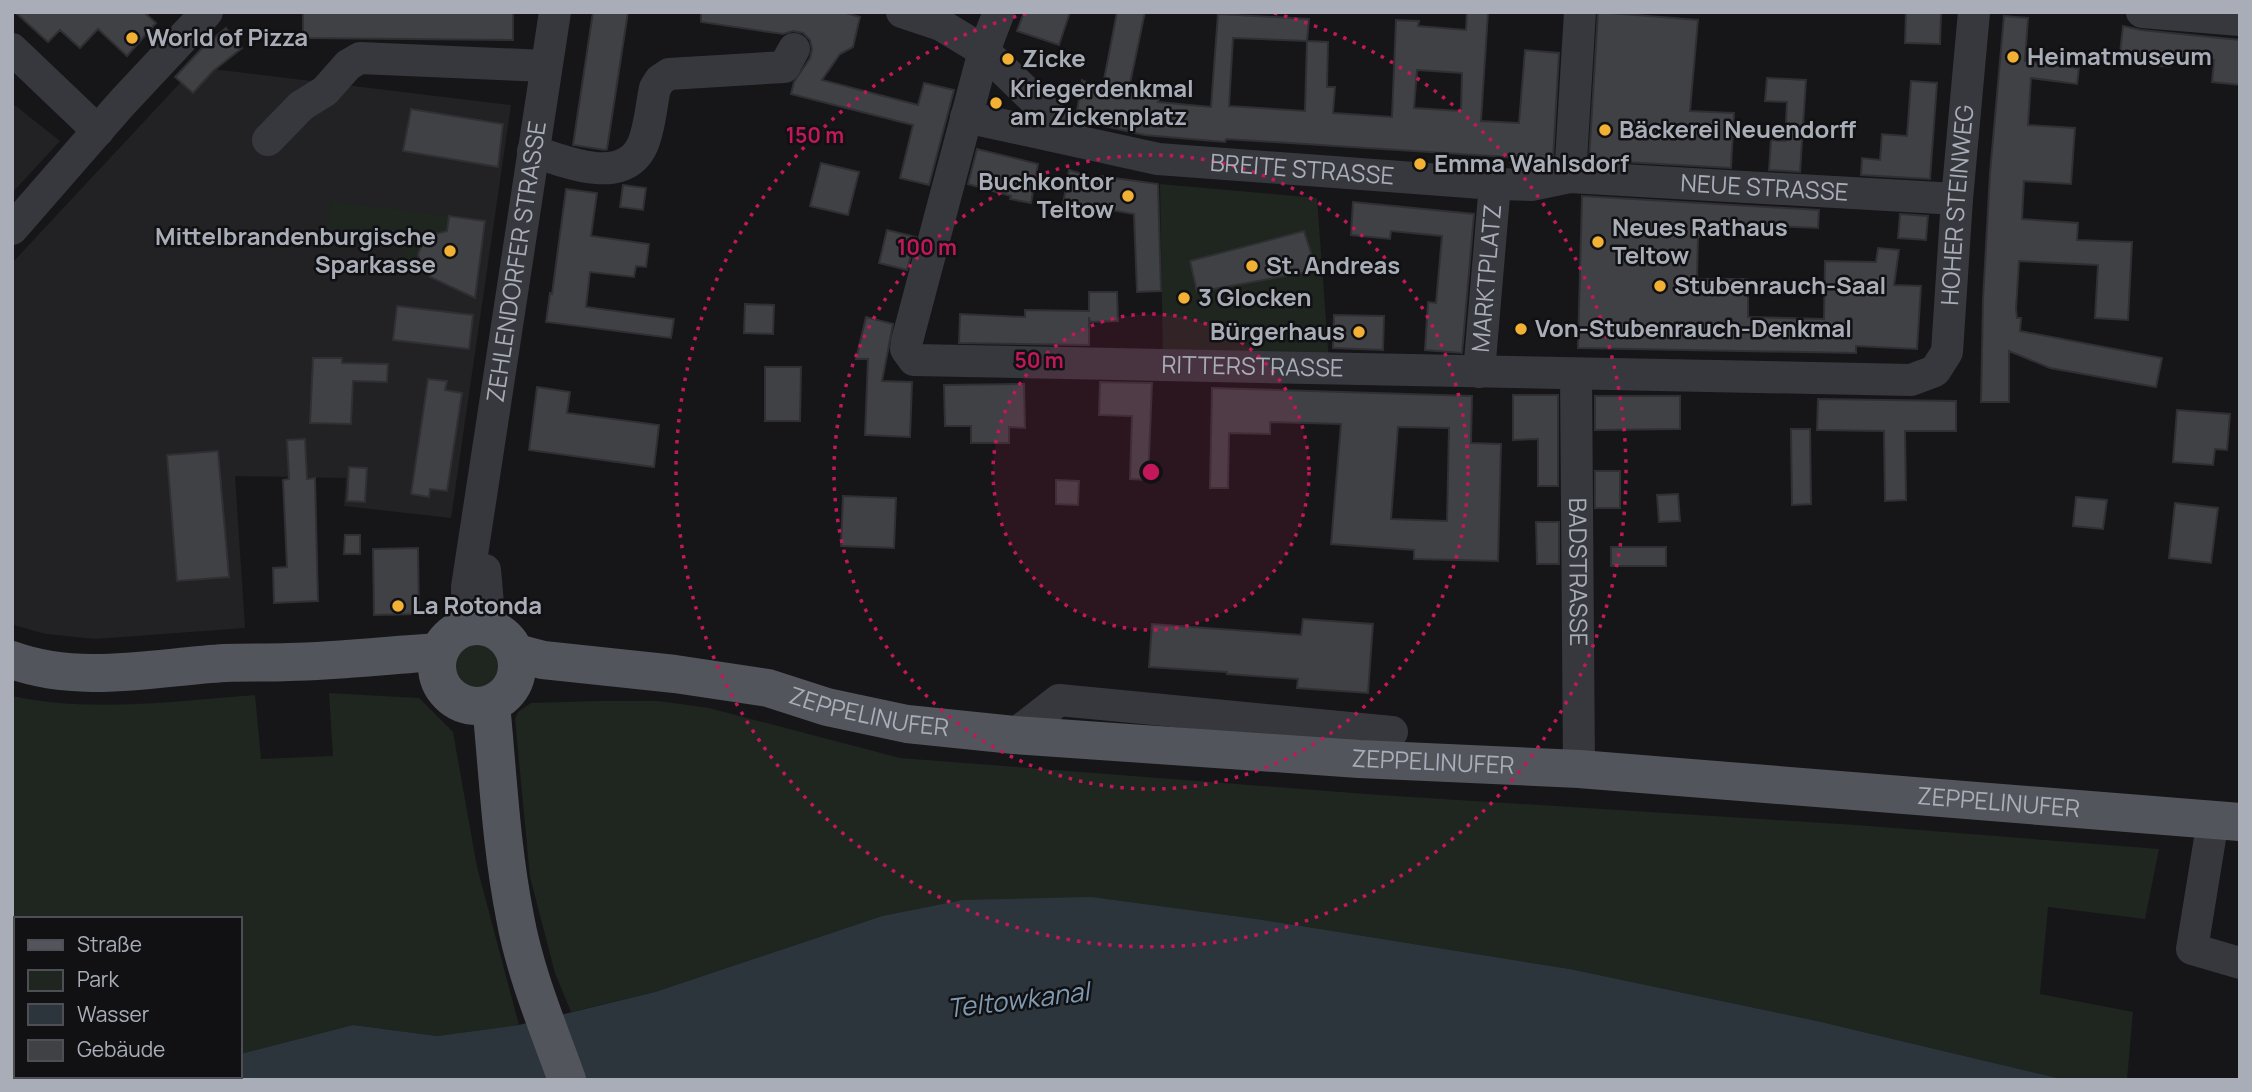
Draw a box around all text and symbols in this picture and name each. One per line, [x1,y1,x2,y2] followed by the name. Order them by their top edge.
[146,20,308,53] place label: World of Pizza
[124,30,140,46] marker: World of Pizza
[2027,39,2212,72] place label: Heimatmuseum
[1022,41,1086,74] place label: Zicke
[2005,49,2021,65] marker: Heimatmuseum
[1000,51,1016,67] marker: Zicke
[1010,71,1194,132] place label: Kriegerdenkmal am Zickenplatz
[988,95,1004,111] marker: Kriegerdenkmal am Zickenplatz
[1932,103,1980,306] street label: HOHER STEINWEG
[1619,112,1856,145] place label: Bäckerei Neuendorff
[477,119,553,405] street label: ZEHLENDORFER STRASSE
[786,121,844,149] text: 150 m
[1597,122,1613,138] marker: Bäckerei Neuendorff
[1209,145,1395,191] street label: BREITE STRASSE
[1434,146,1629,179] place label: Emma Wahlsdorf
[1412,156,1428,172] marker: Emma Wahlsdorf
[978,164,1114,225] place label: Buchkontor Teltow
[1680,165,1849,208] street label: NEUE STRASSE
[1120,188,1136,204] marker: Buchkontor Teltow
[1463,203,1508,354] street label: MARKTPLATZ
[1612,210,1788,271] place label: Neues Rathaus Teltow
[155,219,436,280] place label: Mittelbrandenburgische Sparkasse
[897,233,957,261] text: 100 m
[1590,234,1606,250] marker: Neues Rathaus Teltow
[442,243,458,259] marker: Mittelbrandenburgische Sparkasse
[1266,248,1400,281] place label: St. Andreas
[1244,258,1260,274] marker: St. Andreas
[1674,268,1886,301] place label: Stubenrauch-Saal
[1652,278,1668,294] marker: Stubenrauch-Saal
[1198,280,1311,313] place label: 3 Glocken
[1176,290,1192,306] marker: 3 Glocken
[1535,311,1852,344] place label: Von-Stubenrauch-Denkmal
[1210,314,1345,347] place label: Bürgerhaus
[1513,321,1529,337] marker: Von-Stubenrauch-Denkmal
[1351,324,1367,340] marker: Bürgerhaus
[1014,346,1064,374] text: 50 m
[1161,347,1344,384] street label: RITTERSTRASSE
[1139,460,1163,484] centre of rings
[1562,498,1596,646] street label: BADSTRASSE
[412,588,542,621] place label: La Rotonda
[390,598,406,614] marker: La Rotonda
[785,678,951,743] street label: ZEPPELINUFER
[1351,741,1515,781] street label: ZEPPELINUFER
[1916,778,2081,824] street label: ZEPPELINUFER
[14,917,242,1078] legend
[77,930,142,958] text: Straße
[77,965,119,993] text: Park
[945,972,1094,1026] water label: Teltowkanal
[77,1000,150,1028] text: Wasser
[77,1035,165,1063] text: Gebäude

